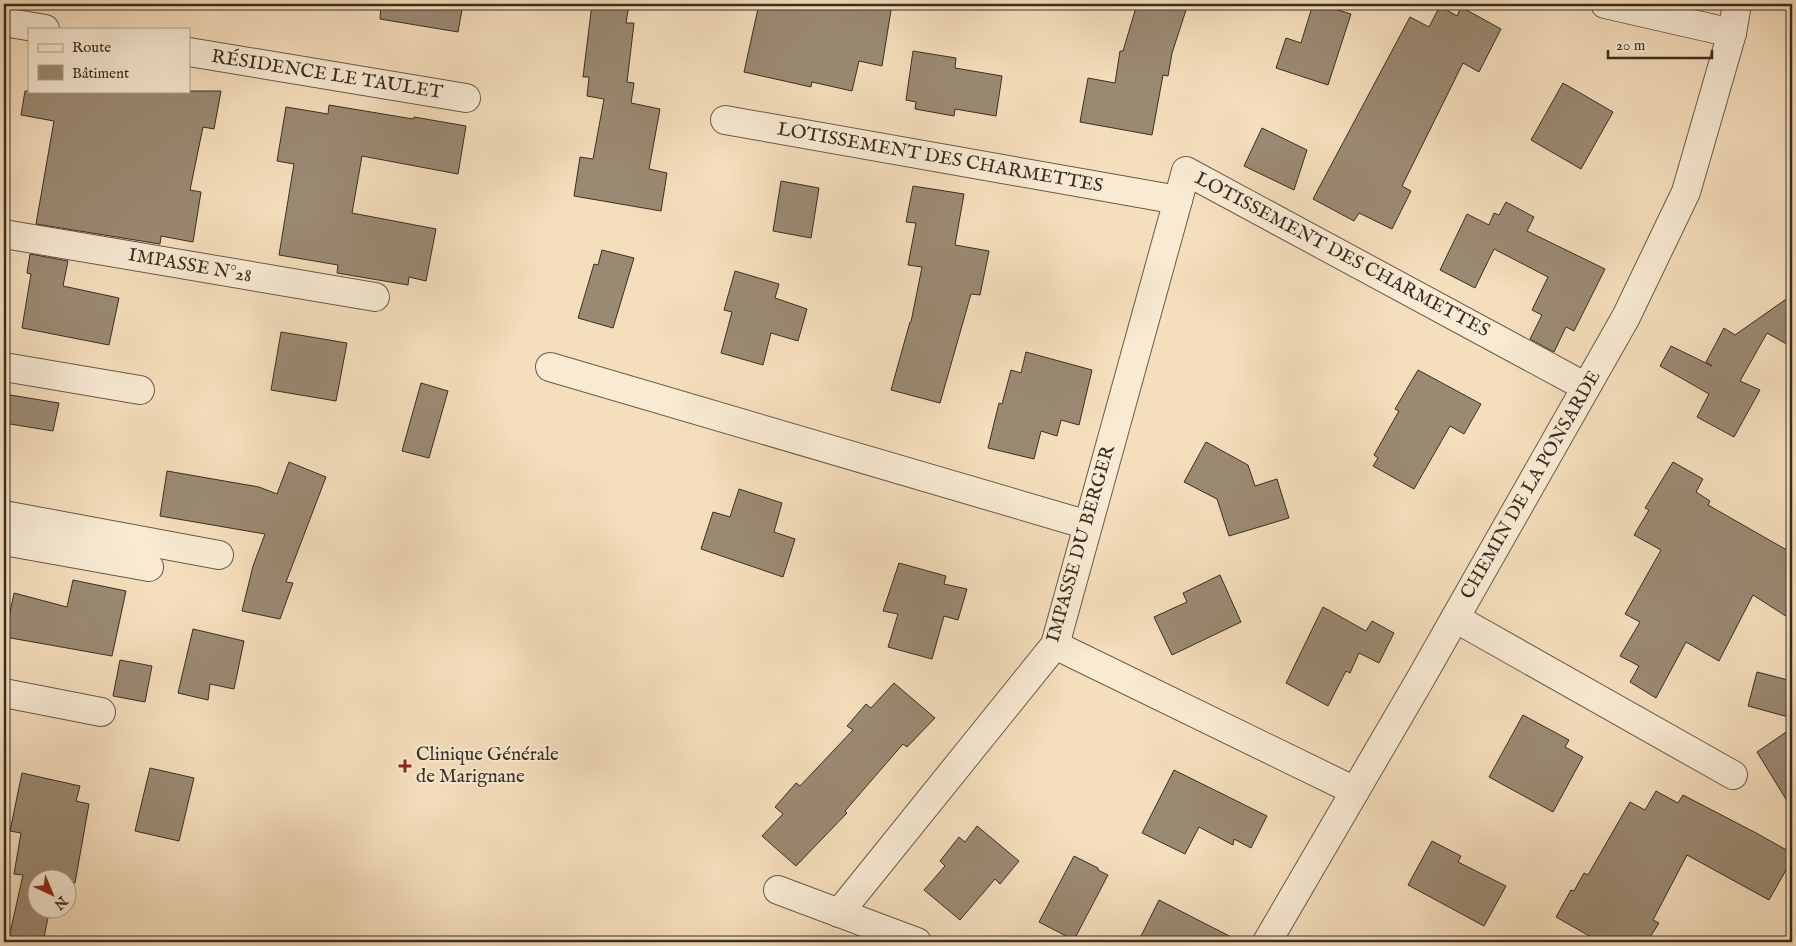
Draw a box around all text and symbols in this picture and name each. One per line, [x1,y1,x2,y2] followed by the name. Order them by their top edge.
[28,28,190,92] legend
[1608,28,1712,60] scale bar
[1616,36,1646,55] text: 20 m
[72,38,111,57] text: Route
[210,44,445,105] street label: RÉSIDENCE LE TAULET
[72,64,129,83] text: Bâtiment
[775,117,1105,199] street label: LOTISSEMENT DES CHARMETTES
[1190,167,1494,343] street label: LOTISSEMENT DES CHARMETTES
[126,243,254,289] street label: IMPASSE N°28
[1456,366,1606,604] street label: CHEMIN DE LA PONSARDE
[1041,442,1121,645] street label: IMPASSE DU BERGER
[416,743,559,789] place label: Clinique Générale de Marignane
[398,759,412,773] marker: Clinique Générale de Marignane
[28,868,78,918] north arrow
[50,891,72,913] text: N

